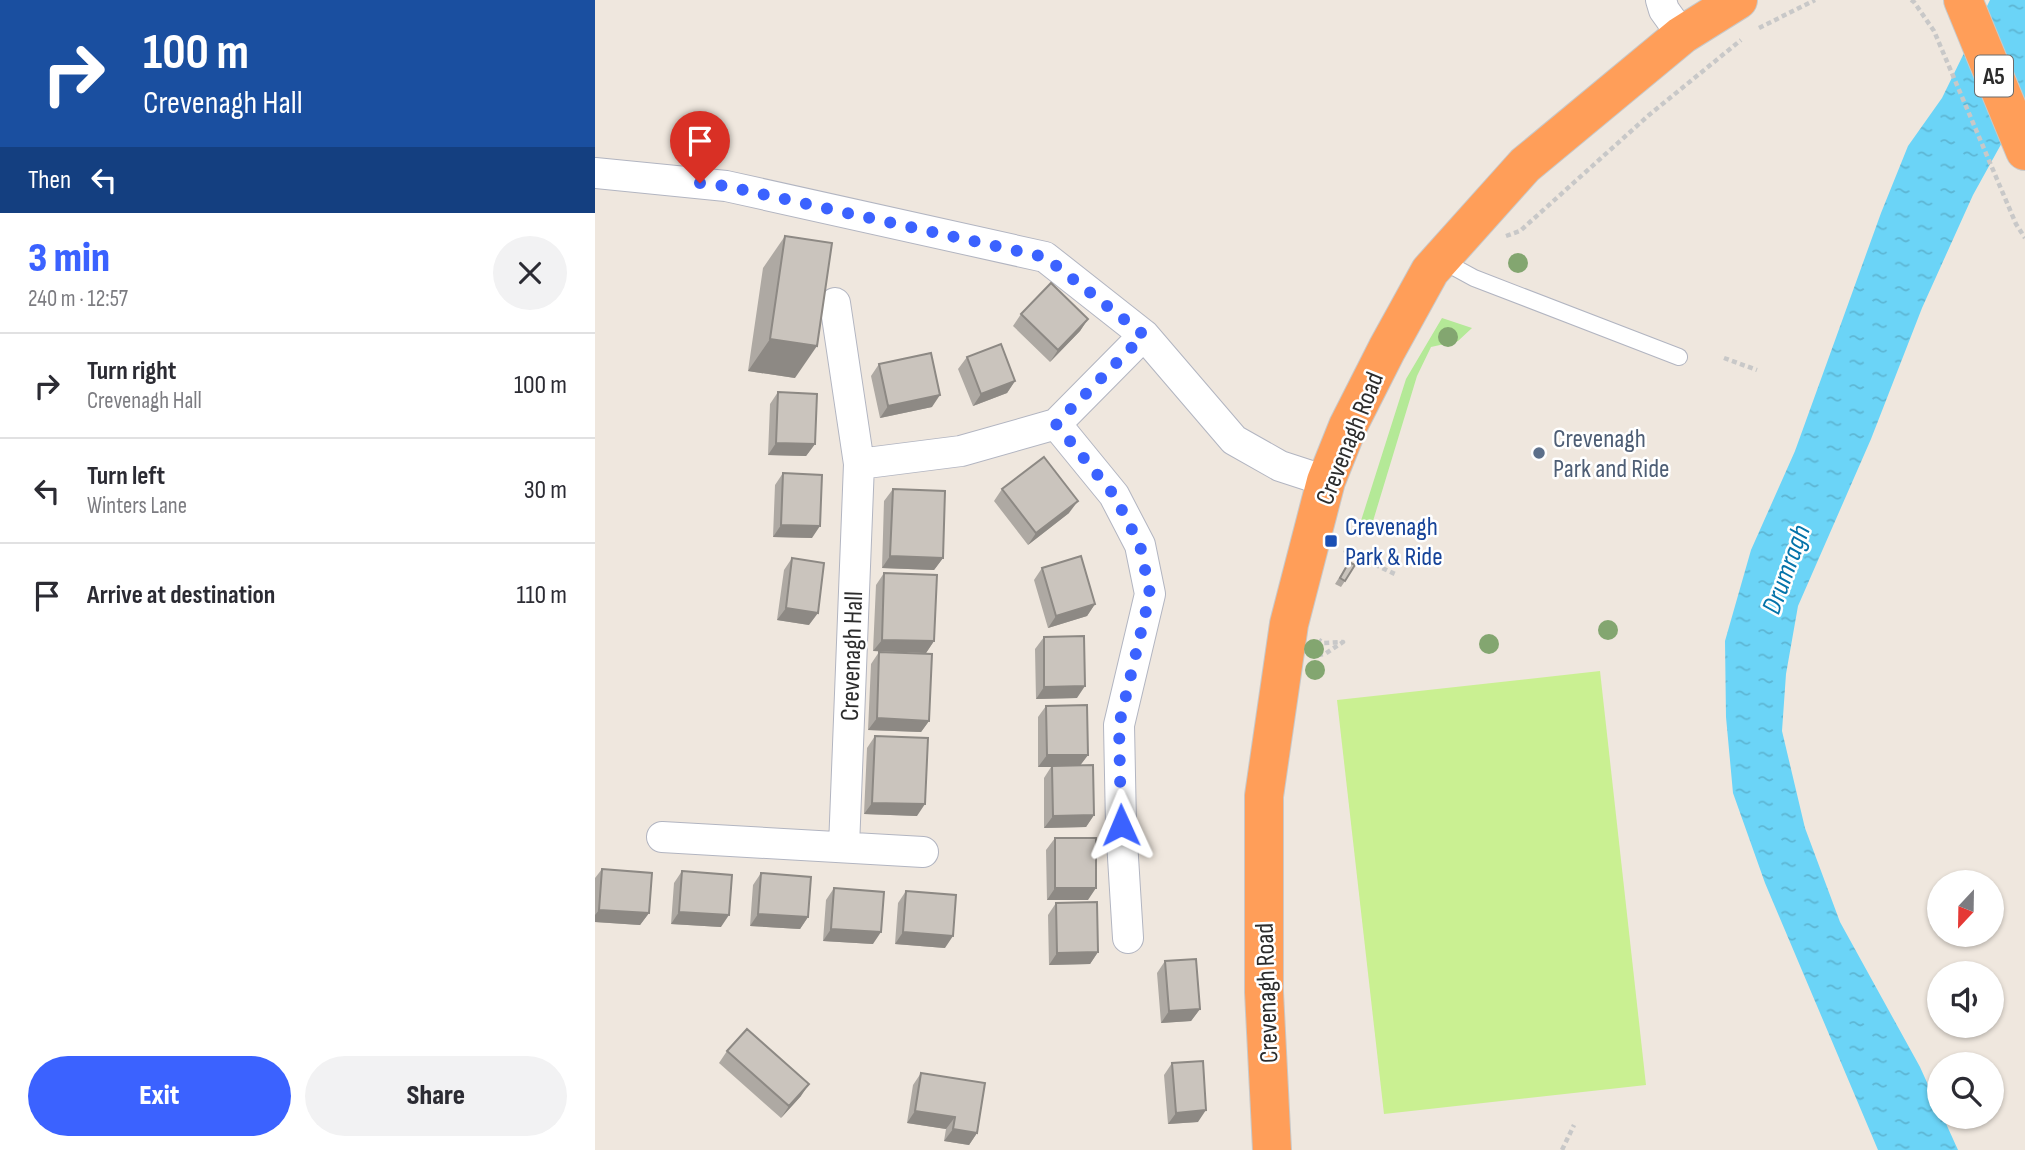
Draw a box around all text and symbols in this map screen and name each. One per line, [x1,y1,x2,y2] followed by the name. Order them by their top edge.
[143,24,249,83] text: 100 m
[28,28,119,119] icon: right
[1975,56,2013,96] road number: A5
[143,84,303,123] text: Crevenagh Hall
[670,111,730,183] pin
[681,122,719,160] icon: arrive
[85,161,123,199] icon: left
[28,165,71,196] text: Then
[28,233,110,284] text: 3 min
[493,236,567,310] button: close
[28,285,128,313] text: 240 m · 12:57
[87,356,176,387] text: Turn right
[28,367,66,405] icon: right
[1310,368,1391,509] street label: Crevenagh Road
[514,370,567,401] text: 100 m
[87,387,202,415] text: Crevenagh Hall
[1553,424,1669,485] place label: Crevenagh Park and Ride
[1531,445,1547,461] marker: Crevenagh Park and Ride
[87,461,165,492] text: Turn left
[28,472,66,510] icon: left
[524,475,567,506] text: 30 m
[87,492,187,520] text: Winters Lane
[1345,512,1443,573] place label: Crevenagh Park & Ride
[1755,520,1818,619] water label: Drumragh
[1323,533,1339,549] marker: Crevenagh Park & Ride
[28,577,66,615] icon: arrive
[87,580,275,611] text: Arrive at destination
[516,580,567,611] text: 110 m
[835,591,870,721] street label: Crevenagh Hall
[1084,788,1158,862] position arrow
[1927,870,2004,947] north arrow
[1927,870,2004,1129] map controls
[1250,922,1285,1064] street label: Crevenagh Road
[1927,961,2004,1038] button: sound
[1927,1052,2004,1129] button: search
[28,1056,291,1136] button: Exit
[305,1056,567,1136] button: Share

